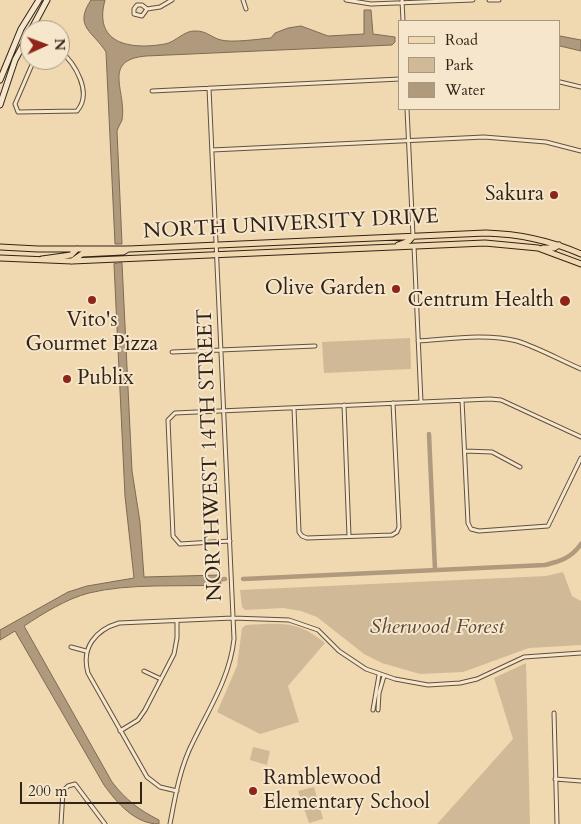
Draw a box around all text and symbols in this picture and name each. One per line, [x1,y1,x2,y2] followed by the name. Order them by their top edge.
[20,20,70,70] north arrow
[398,20,561,110] legend
[445,30,478,50] text: Road
[50,38,69,51] text: N
[445,55,474,75] text: Park
[445,80,485,100] text: Water
[485,182,544,208] place label: Sakura
[548,189,560,201] marker: Sakura
[143,205,439,245] street label: NORTH UNIVERSITY DRIVE
[265,276,386,302] place label: Olive Garden
[390,283,402,295] marker: Olive Garden
[408,288,554,314] place label: Centrum Health
[86,294,98,306] marker: Vito's Gourmet Pizza
[558,294,572,308] marker: Centrum Health
[26,308,158,358] place label: Vito's Gourmet Pizza
[193,308,229,602] street label: NORTHWEST 14TH STREET
[77,366,134,392] place label: Publix
[61,373,73,385] marker: Publix
[370,615,504,641] park label: Sherwood Forest
[263,766,430,816] place label: Ramblewood Elementary School
[22,772,145,804] scale bar
[28,781,68,801] text: 200 m
[247,785,259,797] marker: Ramblewood Elementary School

